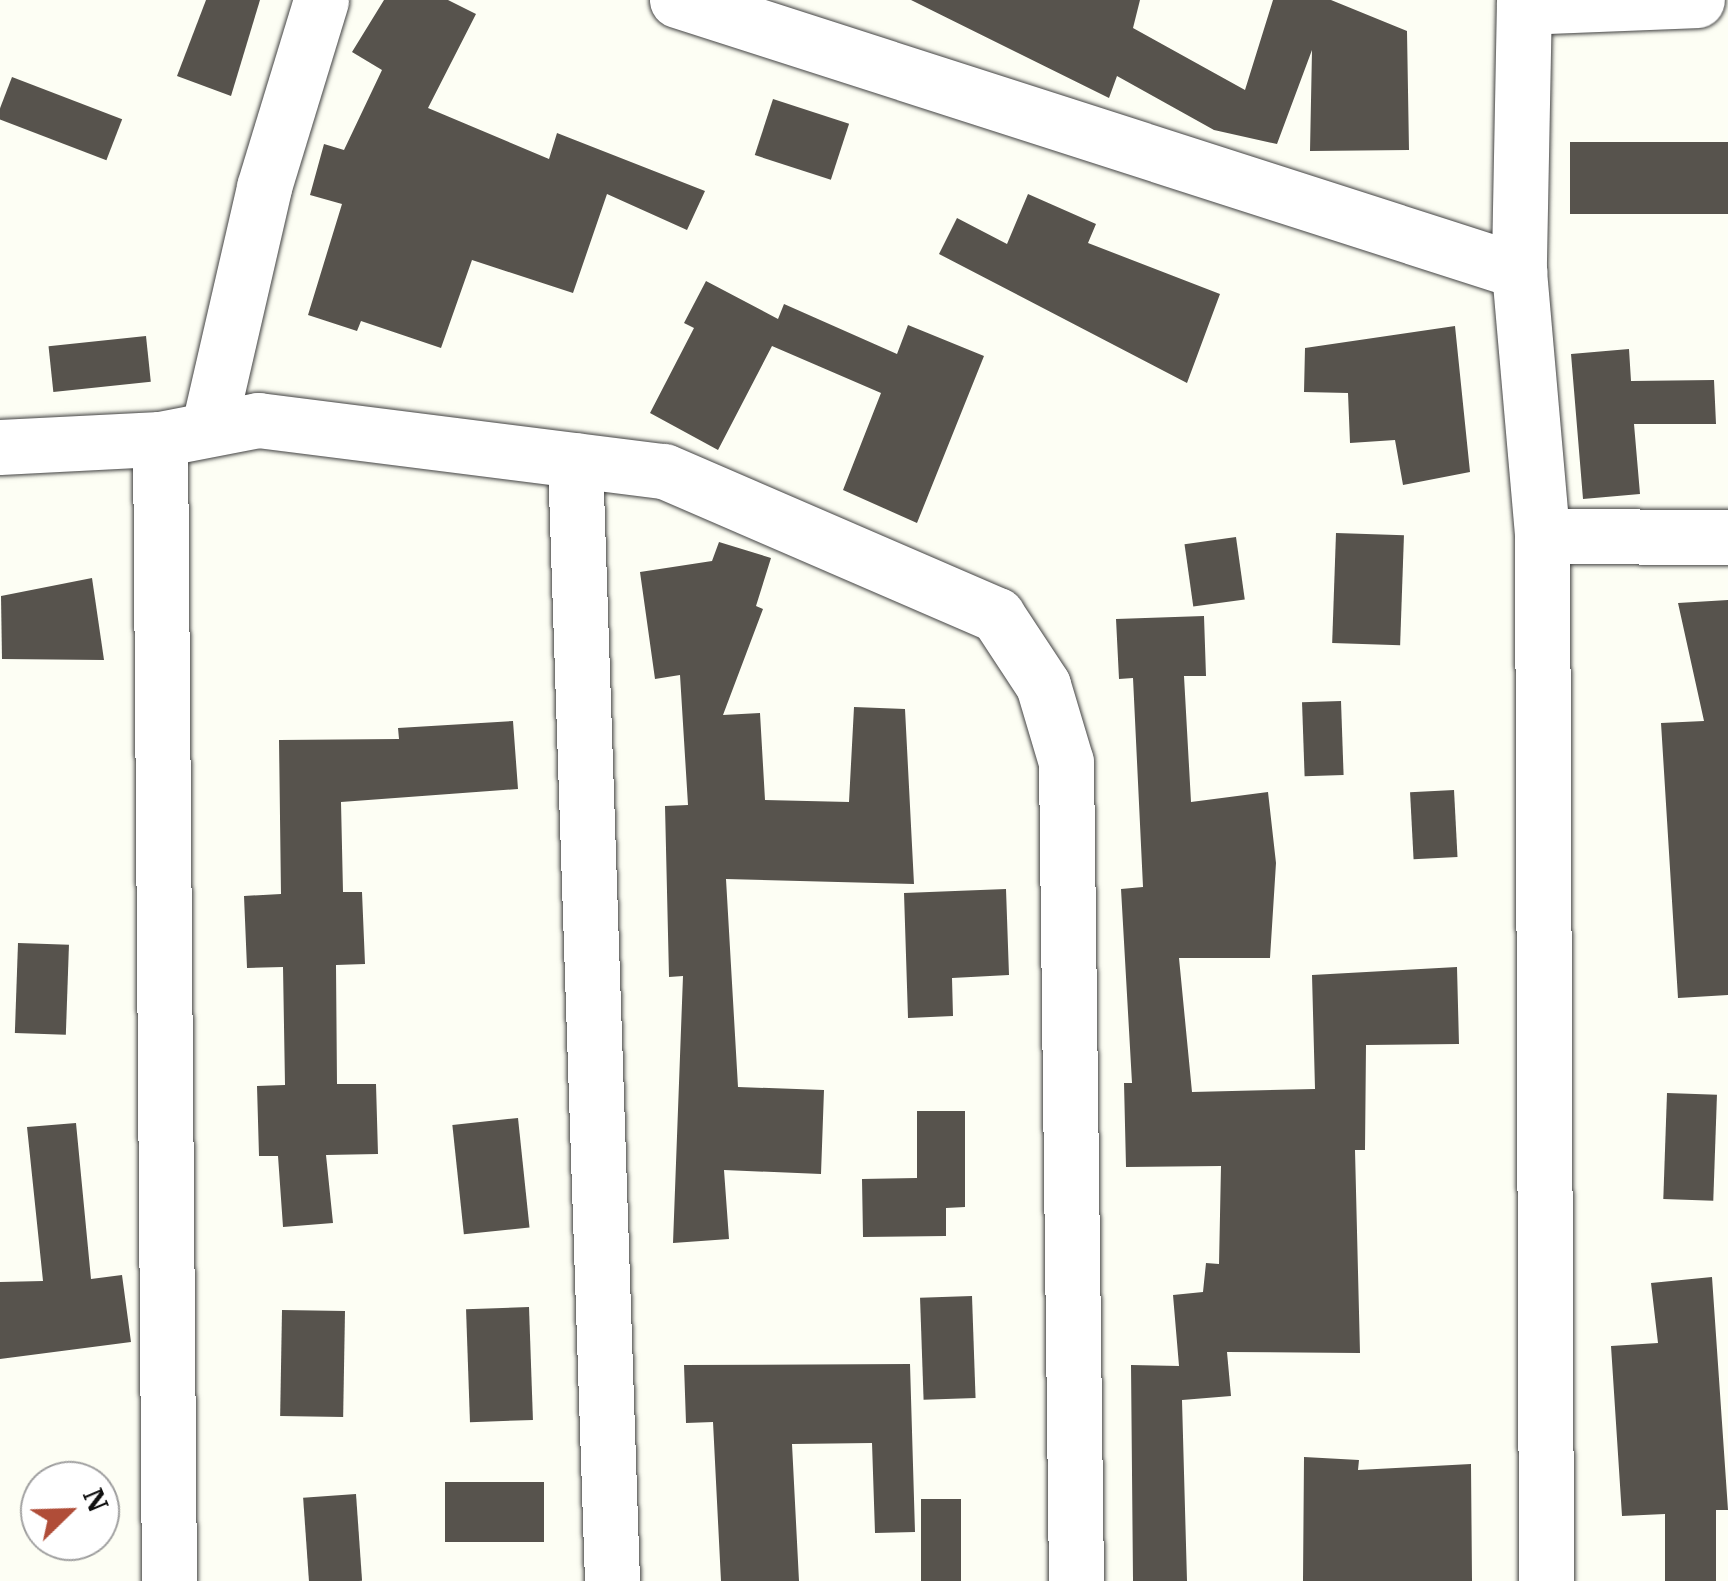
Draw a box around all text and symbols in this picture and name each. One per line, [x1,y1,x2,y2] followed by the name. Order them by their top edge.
[20,1461,120,1561] north arrow
[75,1482,118,1517] text: N

